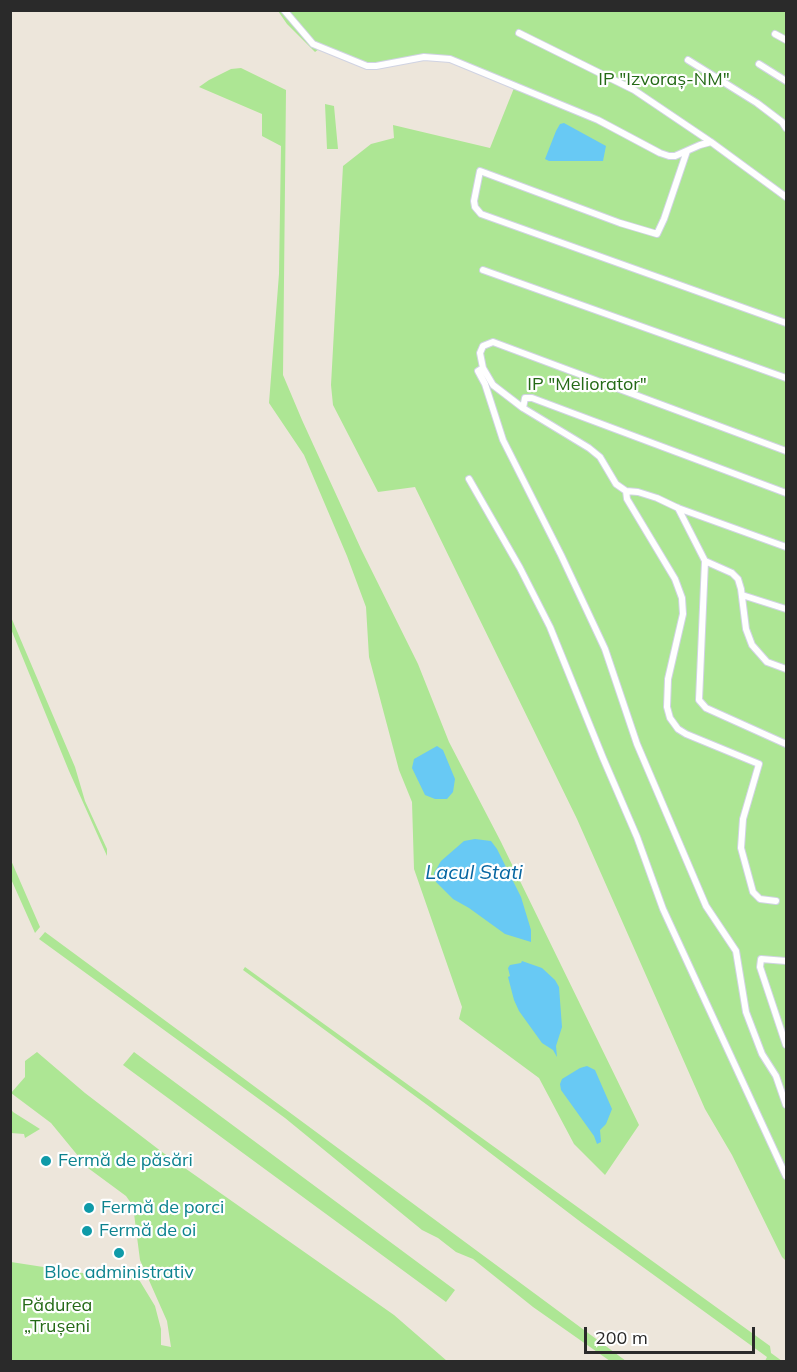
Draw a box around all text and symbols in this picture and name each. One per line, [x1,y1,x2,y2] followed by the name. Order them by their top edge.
[598,69,730,91] park label: IP "Izvoraș-NM"
[527,374,647,396] park label: IP "Meliorator"
[425,861,523,885] water label: Lacul Stati
[58,1150,193,1172] place label: Fermă de păsări
[39,1154,53,1168] marker: Fermă de păsări
[101,1197,224,1219] place label: Fermă de porci
[82,1201,96,1215] marker: Fermă de porci
[99,1220,196,1242] place label: Fermă de oi
[80,1224,94,1238] marker: Fermă de oi
[112,1246,126,1260] marker: Bloc administrativ
[44,1262,194,1284] place label: Bloc administrativ
[22,1295,92,1338] park label: Pădurea „Trușeni
[587,1315,758,1353] scale bar
[595,1326,648,1349] text: 200 m

